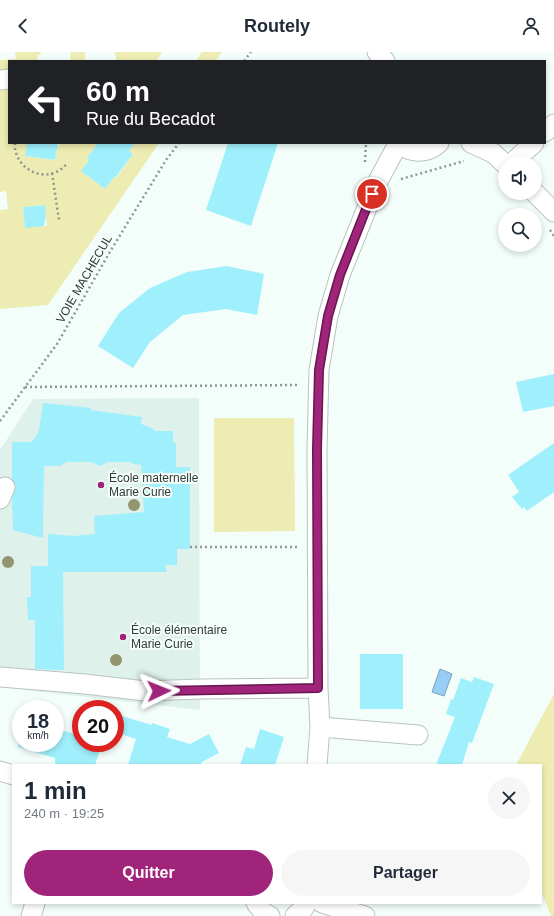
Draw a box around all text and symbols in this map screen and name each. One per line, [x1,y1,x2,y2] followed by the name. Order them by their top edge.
[12,15,34,37] icon: back
[520,15,542,37] icon: person
[244,16,310,36] text: Routely
[20,76,72,128] icon: left
[86,76,150,107] text: 60 m
[86,109,215,129] text: Rue du Becadot
[498,156,542,252] map controls
[498,156,542,200] button: sound
[355,177,389,211] pin
[361,183,383,205] icon: arrive
[498,208,542,252] button: search
[53,232,115,326] street label: VOIE MACHECUL
[109,470,199,499] place label: École maternelle Marie Curie
[96,480,106,490] marker: École maternelle Marie Curie
[131,622,227,651] place label: École élémentaire Marie Curie
[118,632,128,642] marker: École élémentaire Marie Curie
[138,670,180,712] position arrow
[72,700,124,752] speed limit sign: 20
[27,710,49,732] text: 18
[27,730,49,741] text: km/h
[24,777,87,804] text: 1 min
[488,777,530,819] button: close
[24,806,104,821] text: 240 m · 19:25
[24,850,273,896] button: Quitter
[281,850,530,896] button: Partager

